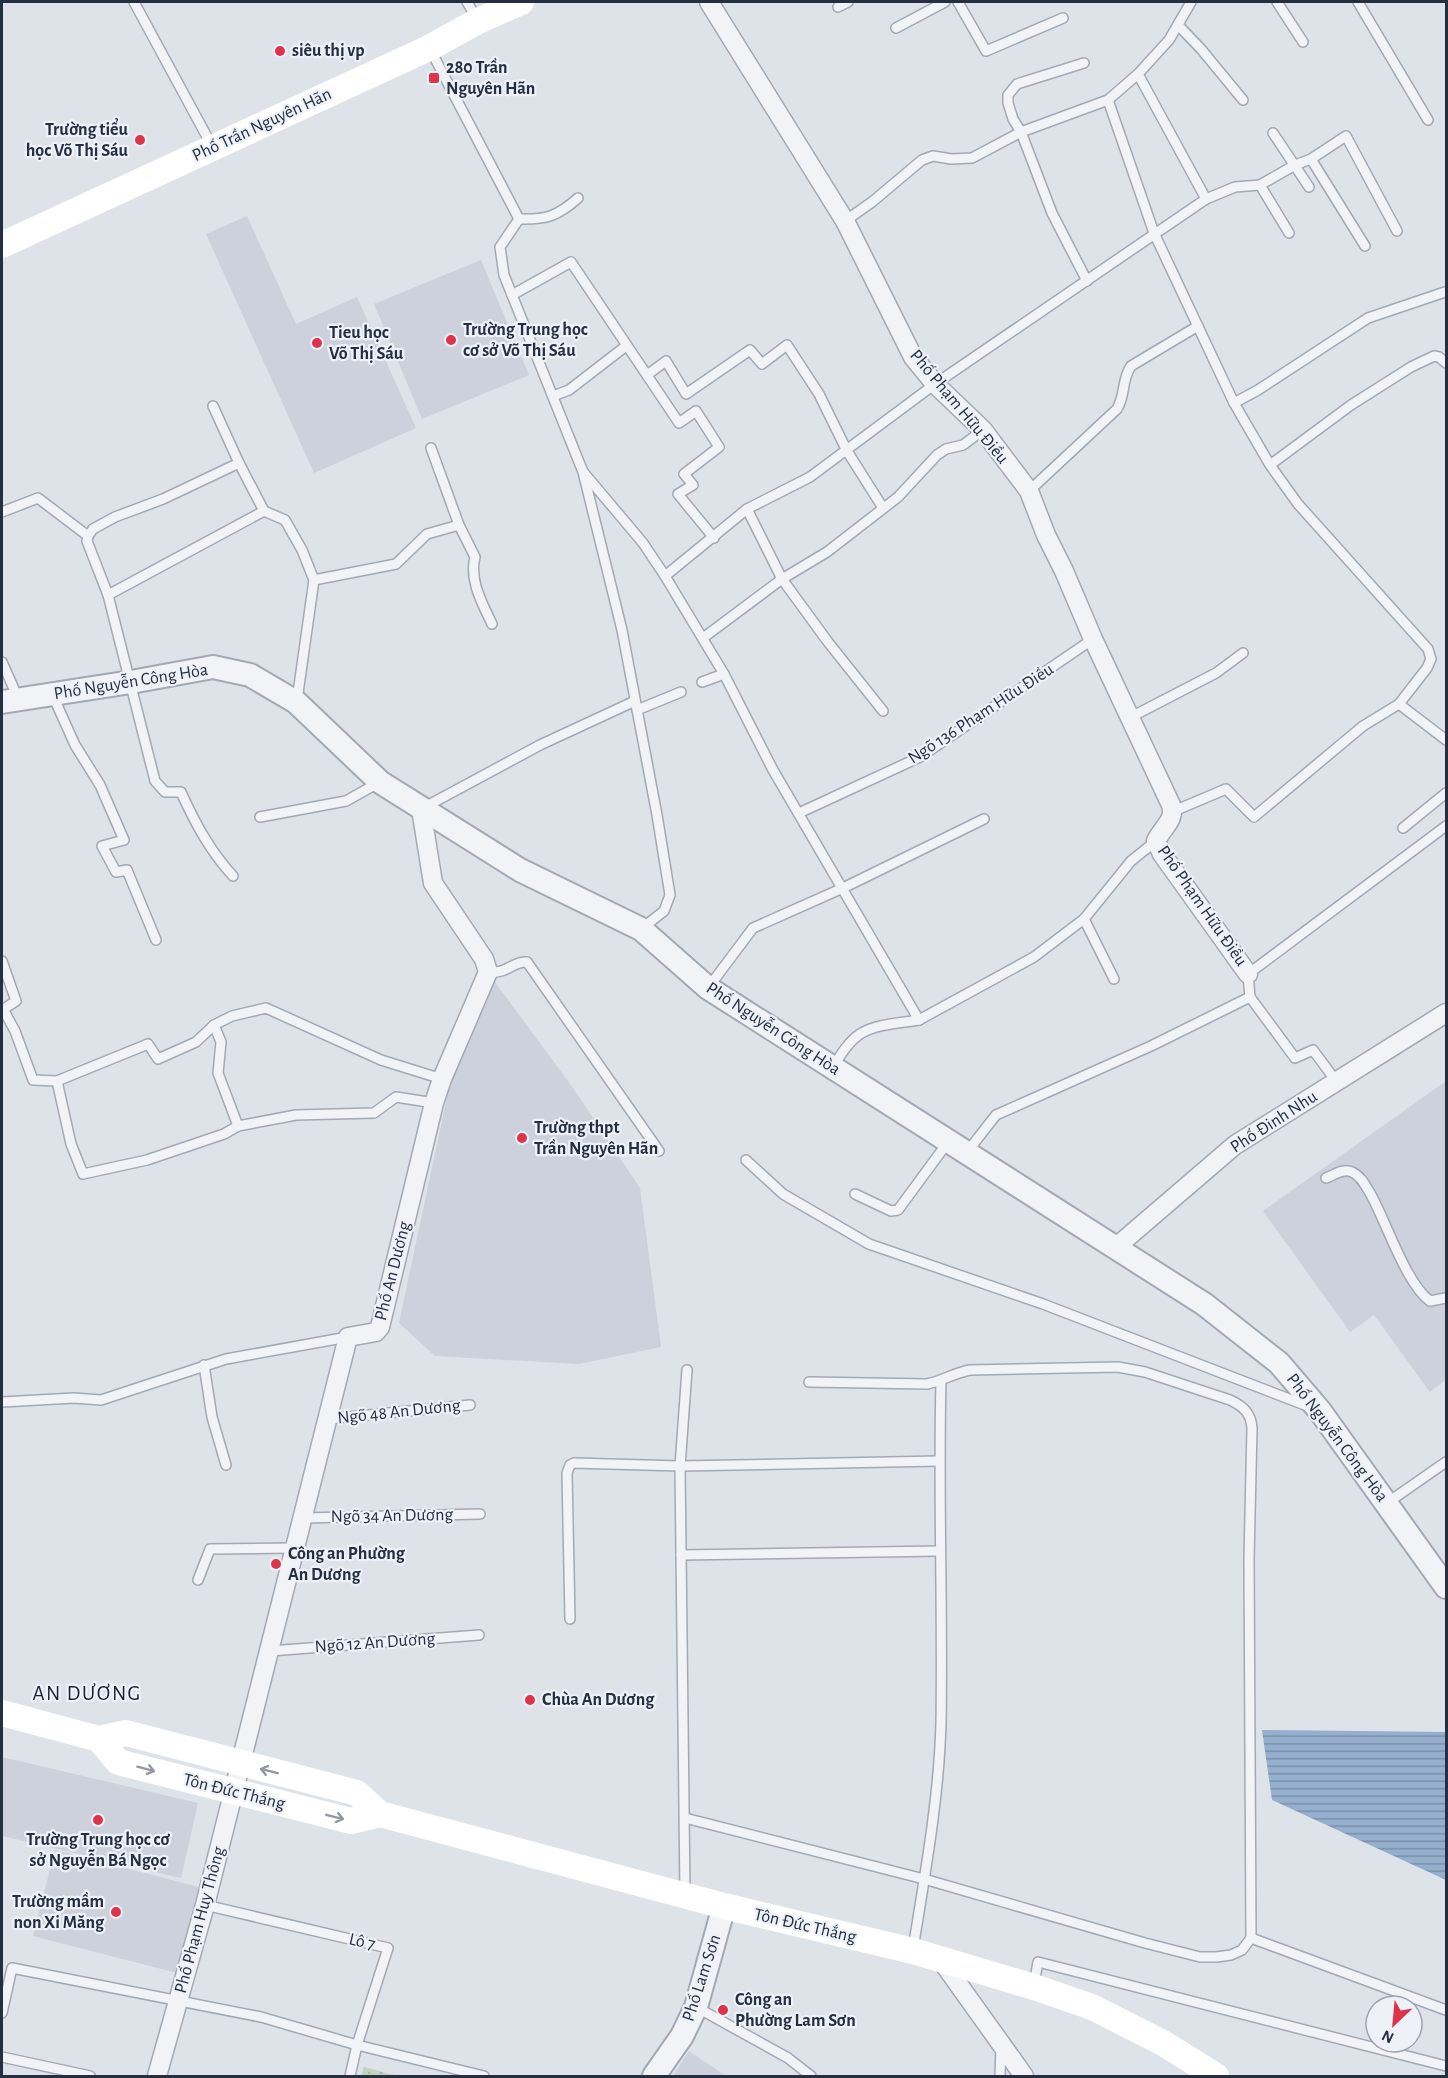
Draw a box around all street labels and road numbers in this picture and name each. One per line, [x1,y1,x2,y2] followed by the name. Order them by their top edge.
[189,84,334,165] street label: Phố Trần Nguyên Hãn
[906,346,1012,467] street label: Phố Phạm Hữu Điều
[52,659,209,703] street label: Phố Nguyễn Công Hòa
[904,659,1057,768] street label: Ngõ 136 Phạm Hữu Điều
[1154,842,1251,970] street label: Phố Phạm Hữu Điều
[703,977,844,1079] street label: Phố Nguyễn Công Hòa
[1227,1087,1321,1157] street label: Phố Đinh Nhu
[371,1219,414,1322] street label: Phố An Dương
[1283,1369,1393,1506] street label: Phố Nguyễn Công Hòa
[337,1397,462,1427] street label: Ngõ 48 An Dương
[331,1506,454,1526] street label: Ngõ 34 An Dương
[314,1630,436,1656] street label: Ngõ 12 An Dương
[181,1770,287,1813] street label: Tôn Đức Thắng
[171,1844,228,1995] street label: Phố Phạm Huy Thông
[752,1905,858,1947] street label: Tôn Đức Thắng
[347,1930,377,1954] street label: Lô 7
[679,1932,724,2024] street label: Phố Lam Sơn

